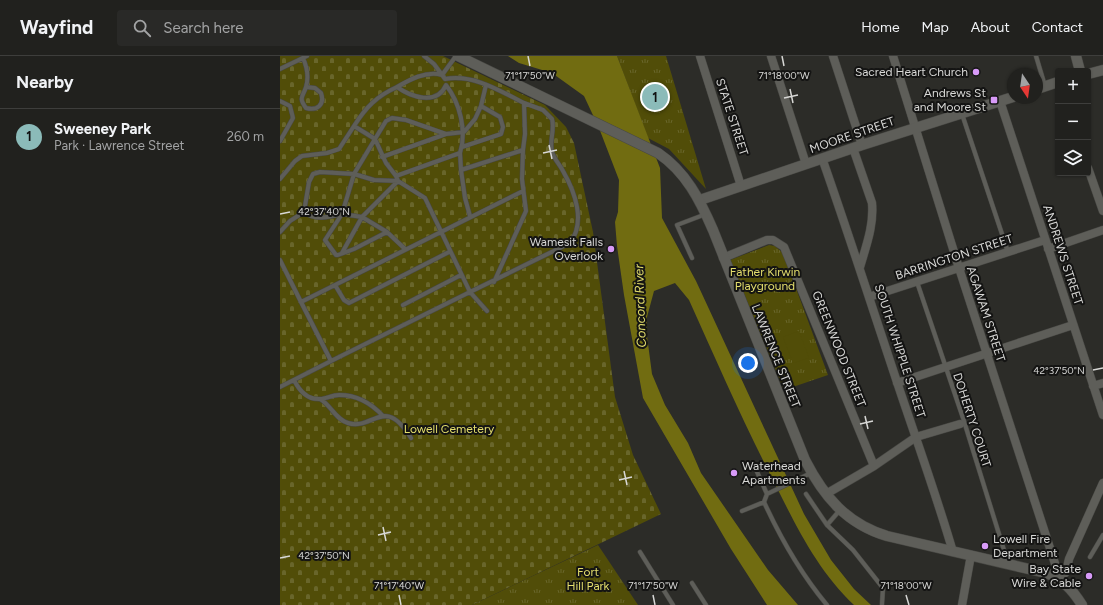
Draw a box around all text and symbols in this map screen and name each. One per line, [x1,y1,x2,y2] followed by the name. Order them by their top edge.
[117,10,397,46] search box
[20,16,93,39] text: Wayfind
[131,17,153,39] icon: search
[163,19,243,37] text: Search here
[861,19,900,36] text: Home
[922,19,949,36] text: Map
[971,19,1010,36] text: About
[1032,19,1083,36] text: Contact
[855,65,968,79] place label: Sacred Heart Church
[971,67,981,77] marker: Sacred Heart Church
[1007,68,1043,104] north arrow
[1055,68,1091,176] map controls
[1055,68,1091,104] button: +
[505,69,555,82] text: 71°17'50"W
[758,69,810,82] text: 71°18'00"W
[16,72,74,92] text: Nearby
[713,77,751,158] street label: STATE STREET
[642,82,668,112] pin: 1
[914,86,986,114] place label: Andrews St and Moore St
[989,95,999,105] marker: Andrews St and Moore St
[1055,104,1091,140] button: −
[808,114,897,156] street label: MOORE STREET
[54,120,151,138] text: Sweeney Park
[26,129,32,144] text: 1
[227,129,264,144] text: 260 m
[54,138,184,153] text: Park · Lawrence Street
[1055,140,1091,176] button: layers
[1040,203,1086,307] street label: ANDREWS STREET
[298,205,350,218] text: 42°37'40"N
[894,231,1015,283] street label: BARRINGTON STREET
[530,235,603,263] place label: Wamesit Falls Overlook
[606,244,616,254] marker: Wamesit Falls Overlook
[631,263,649,348] water label: Concord River
[730,265,801,293] park label: Father Kirwin Playground
[964,265,1008,364] street label: AGAWAM STREET
[872,282,928,420] street label: SOUTH WHIPPLE STREET
[809,289,869,409] street label: GREENWOOD STREET
[749,302,803,410] street label: LAWRENCE STREET
[738,353,758,373] your location
[1033,364,1085,377] text: 42°37'50"N
[950,371,994,469] street label: DOHERTY COURT
[404,422,495,436] park label: Lowell Cemetery
[742,459,806,487] place label: Waterhead Apartments
[729,468,739,478] marker: Waterhead Apartments
[993,532,1058,560] place label: Lowell Fire Department
[980,541,990,551] marker: Lowell Fire Department
[298,549,350,562] text: 42°37'50"N
[1011,562,1081,590] place label: Bay State Wire & Cable
[567,565,610,593] park label: Fort Hill Park
[1084,571,1094,581] marker: Bay State Wire & Cable
[374,579,424,592] text: 71°17'40"W
[628,579,678,592] text: 71°17'50"W
[880,579,932,592] text: 71°18'00"W

